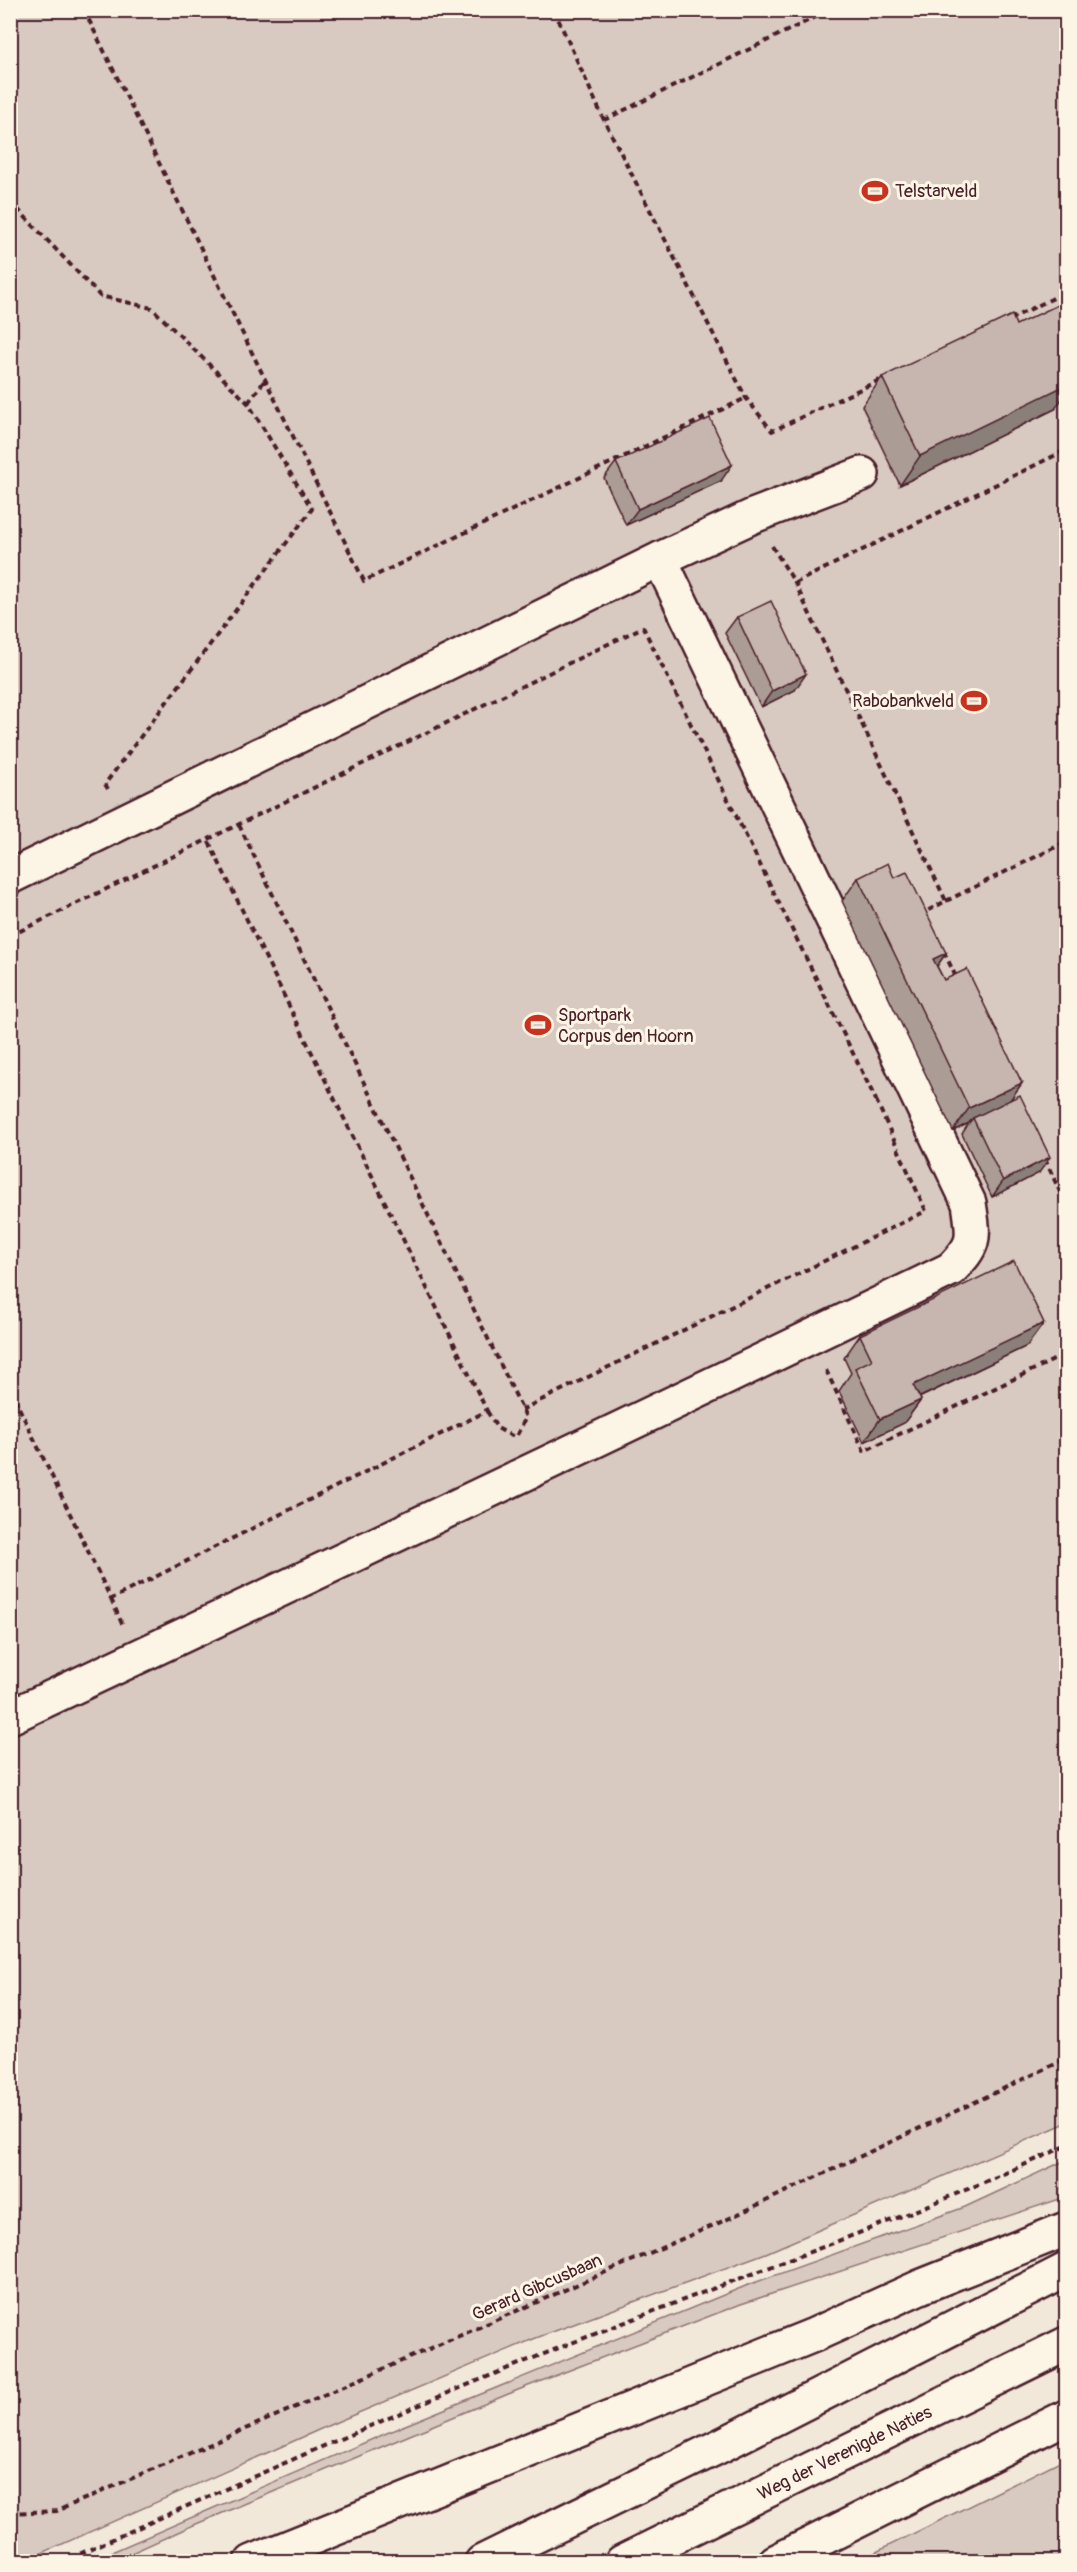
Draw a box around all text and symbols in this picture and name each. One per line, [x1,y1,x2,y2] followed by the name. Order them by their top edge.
[860,176,890,206] sports icon: Telstarveld
[895,180,977,203] place label: Telstarveld
[959,686,989,716] sports icon: Rabobankveld
[852,690,954,713] place label: Rabobankveld
[558,1004,694,1048] place label: Sportpark Corpus den Hoorn
[523,1010,553,1040] sports icon: Sportpark Corpus den Hoorn
[469,2249,606,2326] street label: Gerard Gibcusbaan
[754,2401,936,2506] street label: Weg der Verenigde Naties

